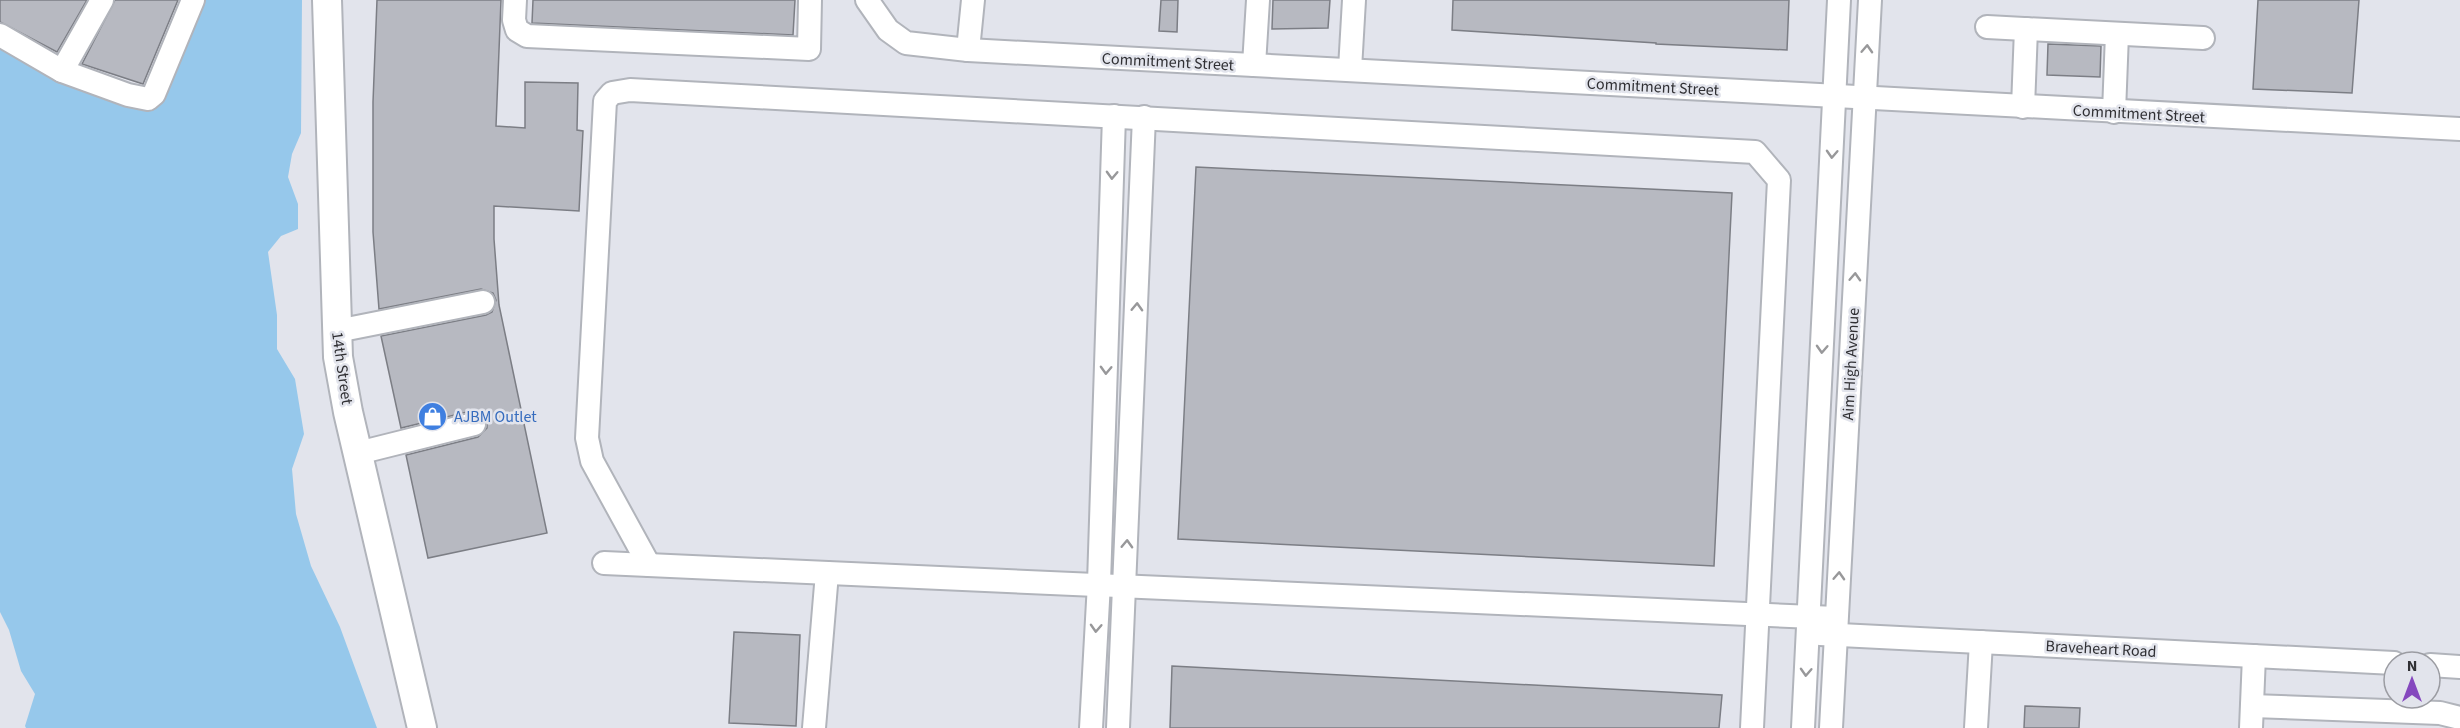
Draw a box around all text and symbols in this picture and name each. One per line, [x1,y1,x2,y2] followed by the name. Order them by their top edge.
[1861,44,1874,53] one-way arrow
[1101,48,1235,76] street label: Commitment Street
[1586,73,1720,101] street label: Commitment Street
[2072,100,2206,128] street label: Commitment Street
[1826,149,1839,158] one-way arrow
[1106,170,1119,179] one-way arrow
[1849,272,1862,281] one-way arrow
[1130,302,1143,311] one-way arrow
[1837,307,1865,421] street label: Aim High Avenue
[326,330,358,407] street label: 14th Street
[1816,344,1829,353] one-way arrow
[1099,365,1112,374] one-way arrow
[417,400,449,432] shop icon: AJBM Outlet
[454,406,537,428] place label: AJBM Outlet
[1121,539,1134,548] one-way arrow
[1832,572,1845,581] one-way arrow
[1090,623,1103,632] one-way arrow
[2045,635,2157,663] street label: Braveheart Road
[2382,650,2442,710] north arrow
[2407,655,2417,677] text: N
[1799,668,1812,677] one-way arrow

